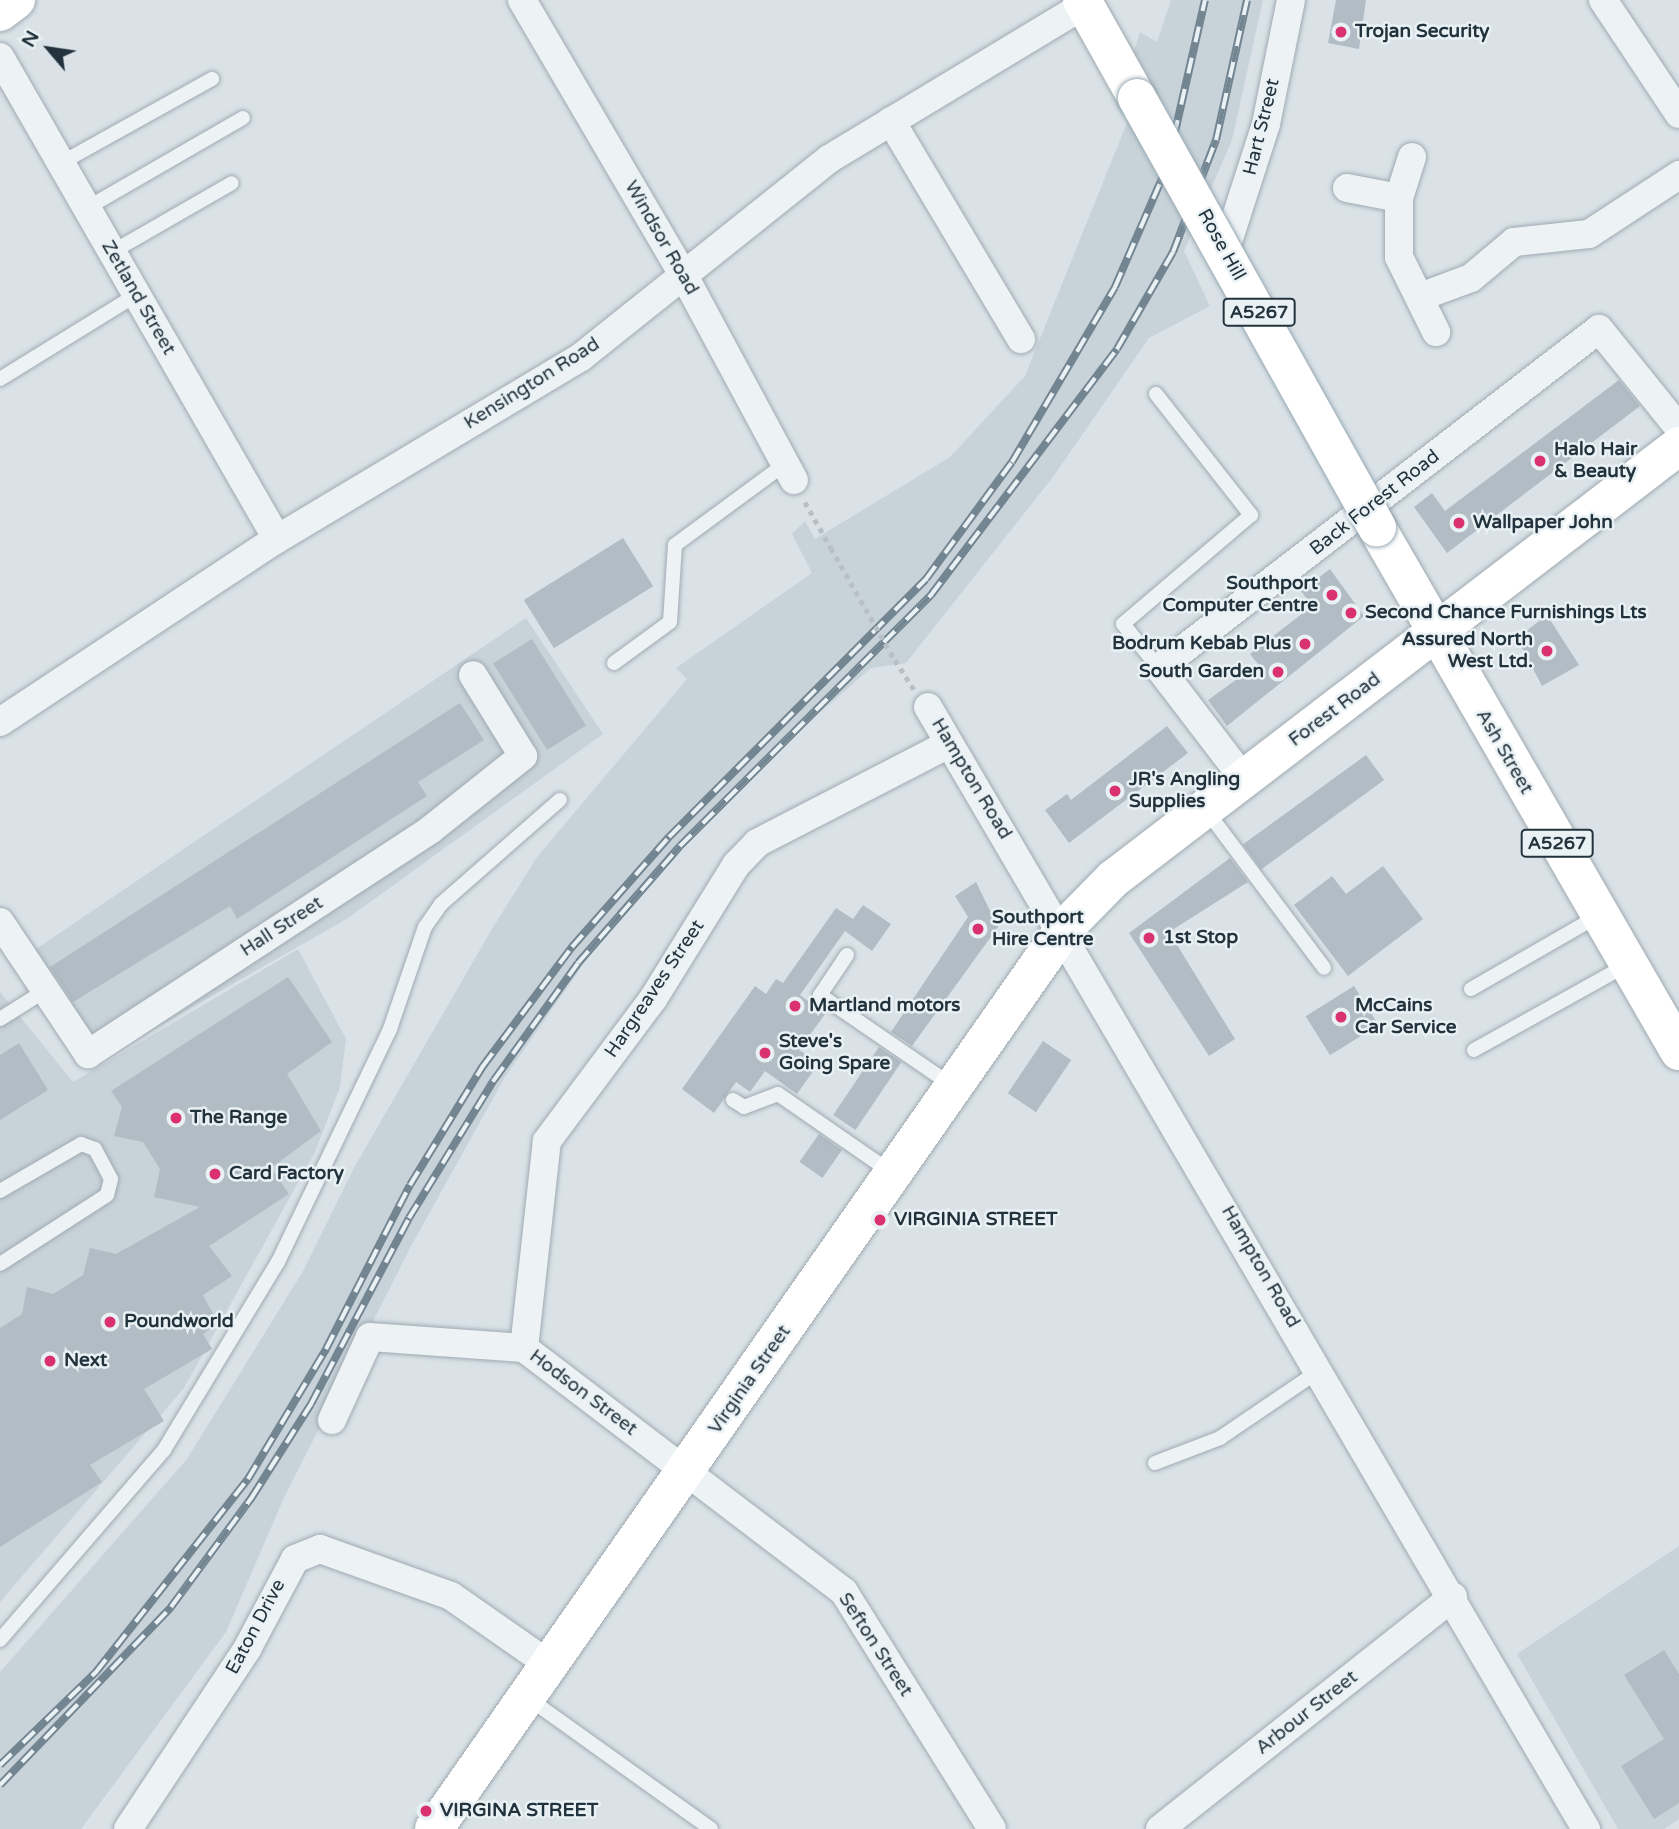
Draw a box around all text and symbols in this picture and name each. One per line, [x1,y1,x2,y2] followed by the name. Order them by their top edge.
[14,14,84,84] north arrow
[1355,21,1490,43] place label: Trojan Security
[1333,24,1349,40] marker: Trojan Security
[17,27,44,51] text: N
[1239,76,1285,178] street label: Hart Street
[619,177,703,299] street label: Windsor Road
[1192,205,1250,285] street label: Rose Hill
[96,237,180,359] street label: Zetland Street
[1222,298,1296,326] road number: A5267
[460,333,604,435] street label: Kensington Road
[1554,439,1637,483] place label: Halo Hair & Beauty
[1306,445,1444,561] street label: Back Forest Road
[1532,453,1548,469] marker: Halo Hair & Beauty
[1473,512,1613,534] place label: Wallpaper John
[1451,515,1467,531] marker: Wallpaper John
[1162,573,1318,617] place label: Southport Computer Centre
[1324,587,1340,603] marker: Southport Computer Centre
[1365,602,1647,624] place label: Second Chance Furnishings Lts
[1343,605,1359,621] marker: Second Chance Furnishings Lts
[1402,629,1533,673] place label: Assured North West Ltd.
[1112,633,1291,655] place label: Bodrum Kebab Plus
[1297,636,1313,652] marker: Bodrum Kebab Plus
[1539,643,1555,659] marker: Assured North West Ltd.
[1139,661,1264,683] place label: South Garden
[1270,664,1286,680] marker: South Garden
[1285,668,1385,752] street label: Forest Road
[1471,706,1537,798] street label: Ash Street
[926,714,1016,844] street label: Hampton Road
[1129,769,1240,813] place label: JR's Angling Supplies
[1107,783,1123,799] marker: JR's Angling Supplies
[1520,828,1594,858] road number: A5267
[236,892,328,962] street label: Hall Street
[992,907,1094,951] place label: Southport Hire Centre
[600,916,710,1062] street label: Hargreaves Street
[970,921,986,937] marker: Southport Hire Centre
[1163,927,1238,949] place label: 1st Stop
[1141,930,1157,946] marker: 1st Stop
[809,995,960,1017] place label: Martland motors
[1355,995,1456,1039] place label: McCains Car Service
[787,998,803,1014] marker: Martland motors
[1333,1009,1349,1025] marker: McCains Car Service
[779,1031,890,1075] place label: Steve's Going Spare
[757,1045,773,1061] marker: Steve's Going Spare
[190,1107,287,1129] place label: The Range
[168,1110,184,1126] marker: The Range
[229,1163,344,1185] place label: Card Factory
[207,1166,223,1182] marker: Card Factory
[1216,1202,1304,1332] street label: Hampton Road
[894,1209,1058,1231] place label: VIRGINIA STREET
[872,1212,888,1228] marker: VIRGINIA STREET
[124,1311,234,1333] place label: Poundworld
[102,1314,118,1330] marker: Poundworld
[704,1321,796,1439] street label: Virginia Street
[525,1345,641,1441] street label: Hodson Street
[64,1350,107,1372] place label: Next
[42,1353,58,1369] marker: Next
[221,1576,291,1678] street label: Eaton Drive
[833,1589,917,1701] street label: Sefton Street
[1252,1666,1362,1760] street label: Arbour Street
[440,1800,598,1822] place label: VIRGINA STREET
[418,1803,434,1819] marker: VIRGINA STREET

